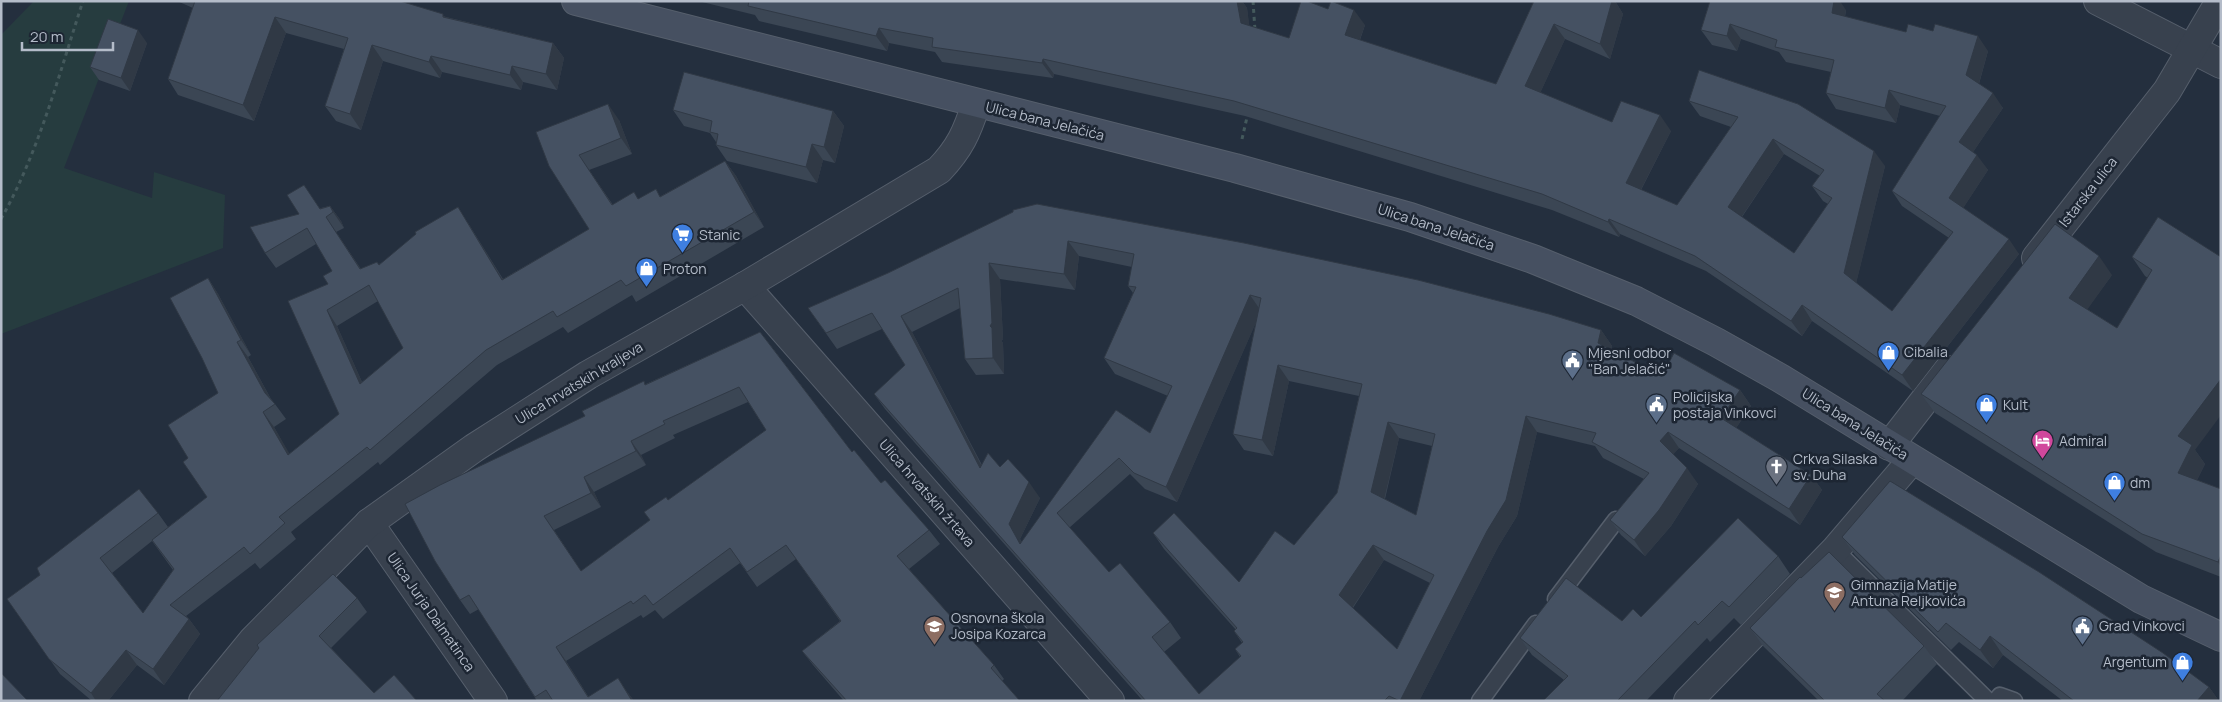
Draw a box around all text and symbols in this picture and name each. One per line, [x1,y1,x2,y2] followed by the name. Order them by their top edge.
[22,20,114,52] scale bar
[30,26,63,47] text: 20 m
[984,97,1106,144] street label: Ulica bana Jelačića
[2054,153,2121,231] street label: Istarska ulica
[1375,199,1497,254] street label: Ulica bana Jelačića
[671,223,695,254] supermarket icon: Stanic
[699,225,741,244] place label: Stanic
[635,257,659,288] shop icon: Proton
[663,259,707,278] place label: Proton
[512,337,646,428] street label: Ulica hrvatskih kraljeva
[1876,340,1900,371] shop icon: Cibalia
[1904,342,1948,361] place label: Cibalia
[1588,343,1671,378] place label: Mjesni odbor "Ban Jelačić"
[1560,349,1584,380] public building icon: Mjesni odbor "Ban Jelačić"
[1799,383,1912,464] street label: Ulica bana Jelačića
[1673,387,1777,422] place label: Policijska postaja Vinkovci
[1645,393,1669,424] public building icon: Policijska postaja Vinkovci
[1975,393,1999,424] shop icon: Kult
[2003,395,2028,414] place label: Kult
[2031,429,2055,460] hotel icon: Admiral
[2059,431,2107,450] place label: Admiral
[875,435,979,551] street label: Ulica hrvatskih žrtava
[1793,449,1877,484] place label: Crkva Silaska sv. Duha
[1765,455,1789,486] church icon: Crkva Silaska sv. Duha
[2102,471,2126,502] shop icon: dm
[2130,473,2150,492] place label: dm
[383,548,480,675] street label: Ulica Jurja Dalmatinca
[1851,575,1965,610] place label: Gimnazija Matije Antuna Reljkovića
[1823,581,1847,612] school or university icon: Gimnazija Matije Antuna Reljkovića
[951,608,1046,643] place label: Osnovna škola Josipa Kozarca
[923,614,947,645] school or university icon: Osnovna škola Josipa Kozarca
[2071,614,2095,645] public building icon: Grad Vinkovci
[2099,616,2185,635] place label: Grad Vinkovci
[2171,650,2195,681] shop icon: Argentum
[2103,652,2167,671] place label: Argentum

